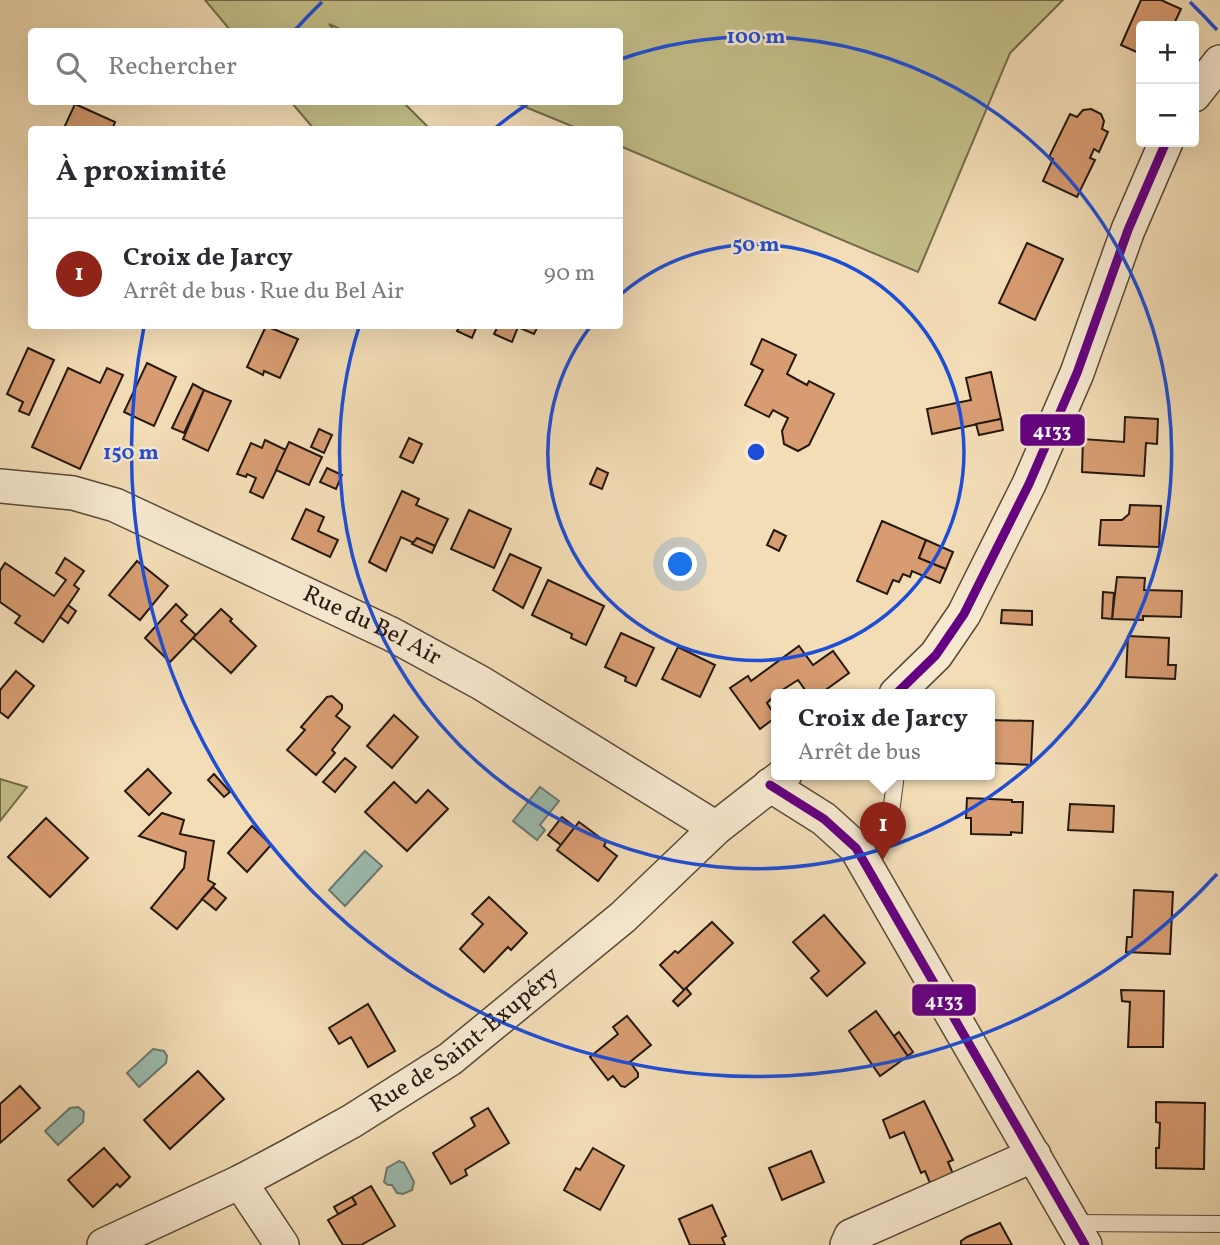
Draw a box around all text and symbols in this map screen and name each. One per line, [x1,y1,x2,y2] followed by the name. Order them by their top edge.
[1136,21,1199,147] map controls
[1136,21,1199,84] button: +
[726,23,786,52] text: 100 m
[28,28,623,105] search box
[52,48,90,86] icon: search
[108,49,237,85] text: Rechercher
[1136,84,1199,147] button: −
[56,151,227,193] text: À proximité
[732,231,780,260] text: 50 m
[123,240,293,276] text: Croix de Jarcy
[74,258,84,290] text: 1
[544,258,595,290] text: 90 m
[123,276,404,308] text: Arrêt de bus · Rue du Bel Air
[1019,413,1086,447] line badge: 4133
[1033,419,1071,445] text: 4133
[103,439,159,468] text: 150 m
[744,440,768,464] centre of rings
[663,547,697,581] your location
[297,578,447,675] street label: Rue du Bel Air
[771,689,995,780] popup
[798,701,968,737] text: Croix de Jarcy
[798,737,921,769] text: Arrêt de bus
[860,802,906,860] pin: 1
[363,959,567,1122] street label: Rue de Saint-Exupéry
[911,983,977,1017] line badge: 4133
[925,989,963,1015] text: 4133

